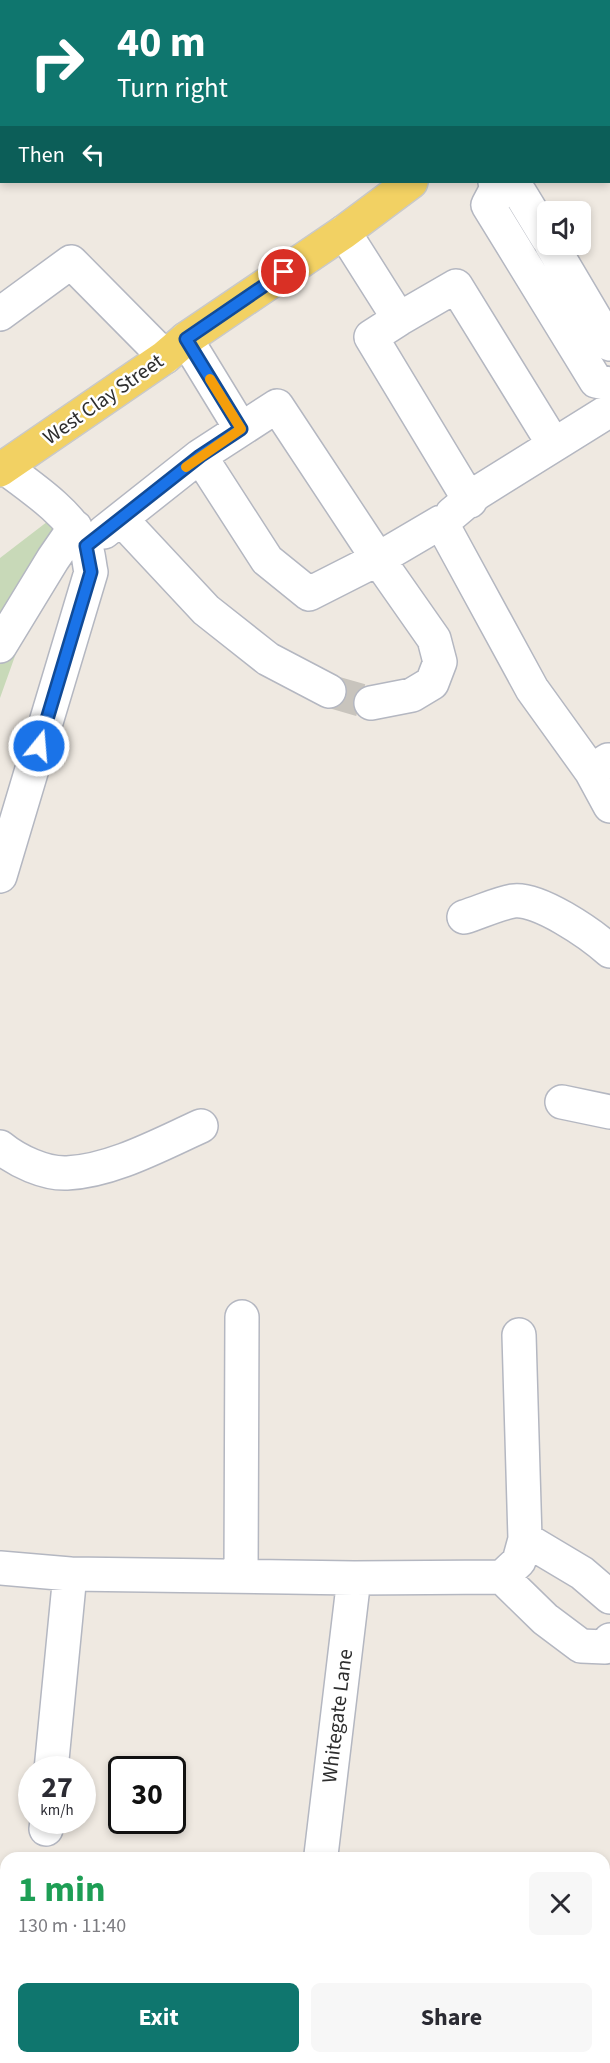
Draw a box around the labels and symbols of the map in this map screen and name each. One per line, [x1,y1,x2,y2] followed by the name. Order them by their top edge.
[258,246,309,297] pin
[37,346,169,452] street label: West Clay Street
[7,714,71,778] position arrow
[314,1647,360,1785] street label: Whitegate Lane
[108,1756,186,1834] speed limit sign: 30

